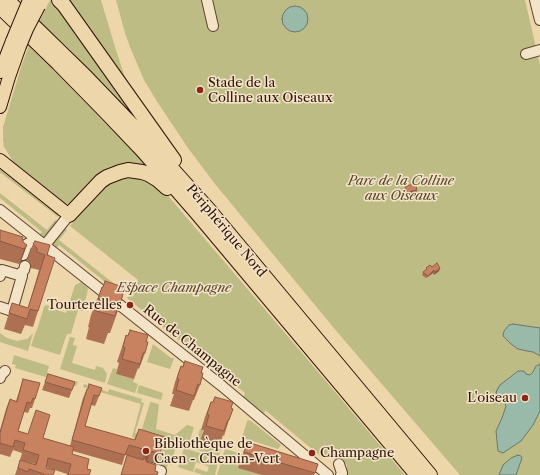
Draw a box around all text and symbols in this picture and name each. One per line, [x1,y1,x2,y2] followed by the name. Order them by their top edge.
[208,75,333,106] place label: Stade de la Colline aux Oiseaux
[195,85,205,95] marker: Stade de la Colline aux Oiseaux
[348,173,454,204] park label: Parc de la Colline aux Oiseaux
[183,182,269,280] street label: Périphérique Nord
[117,280,231,296] park label: Espace Champagne
[47,297,122,313] place label: Tourterelles
[125,300,135,310] marker: Tourterelles
[140,302,244,390] street label: Rue de Champagne
[467,390,517,406] place label: L'oiseau
[520,393,530,403] marker: L'oiseau
[154,436,280,467] place label: Bibliothèque de Caen - Chemin-Vert
[320,445,394,461] place label: Champagne
[141,446,151,456] marker: Bibliothèque de Caen - Chemin-Vert
[307,448,317,458] marker: Champagne

